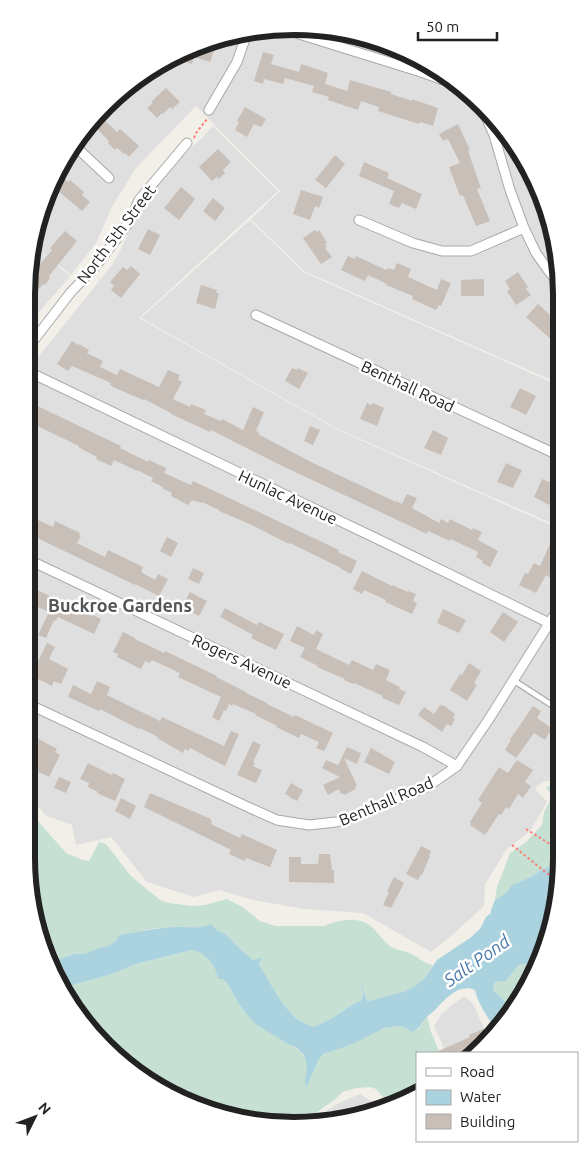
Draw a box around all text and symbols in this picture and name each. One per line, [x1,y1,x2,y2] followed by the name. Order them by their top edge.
[418,10,497,42] scale bar
[426,18,459,35] text: 50 m
[73,181,159,287] street label: North 5th Street
[359,357,457,415] street label: Benthall Road
[236,466,340,528] street label: Hunlac Avenue
[48,595,192,615] district label: Buckroe Gardens
[189,630,295,692] street label: Rogers Avenue
[336,773,436,829] street label: Benthall Road
[439,930,514,991] water label: Salt Pond
[416,1052,578,1142] legend
[460,1063,495,1080] text: Road
[460,1088,501,1105] text: Water
[10,1092,60,1142] north arrow
[35,1099,54,1118] text: N
[460,1113,515,1130] text: Building

